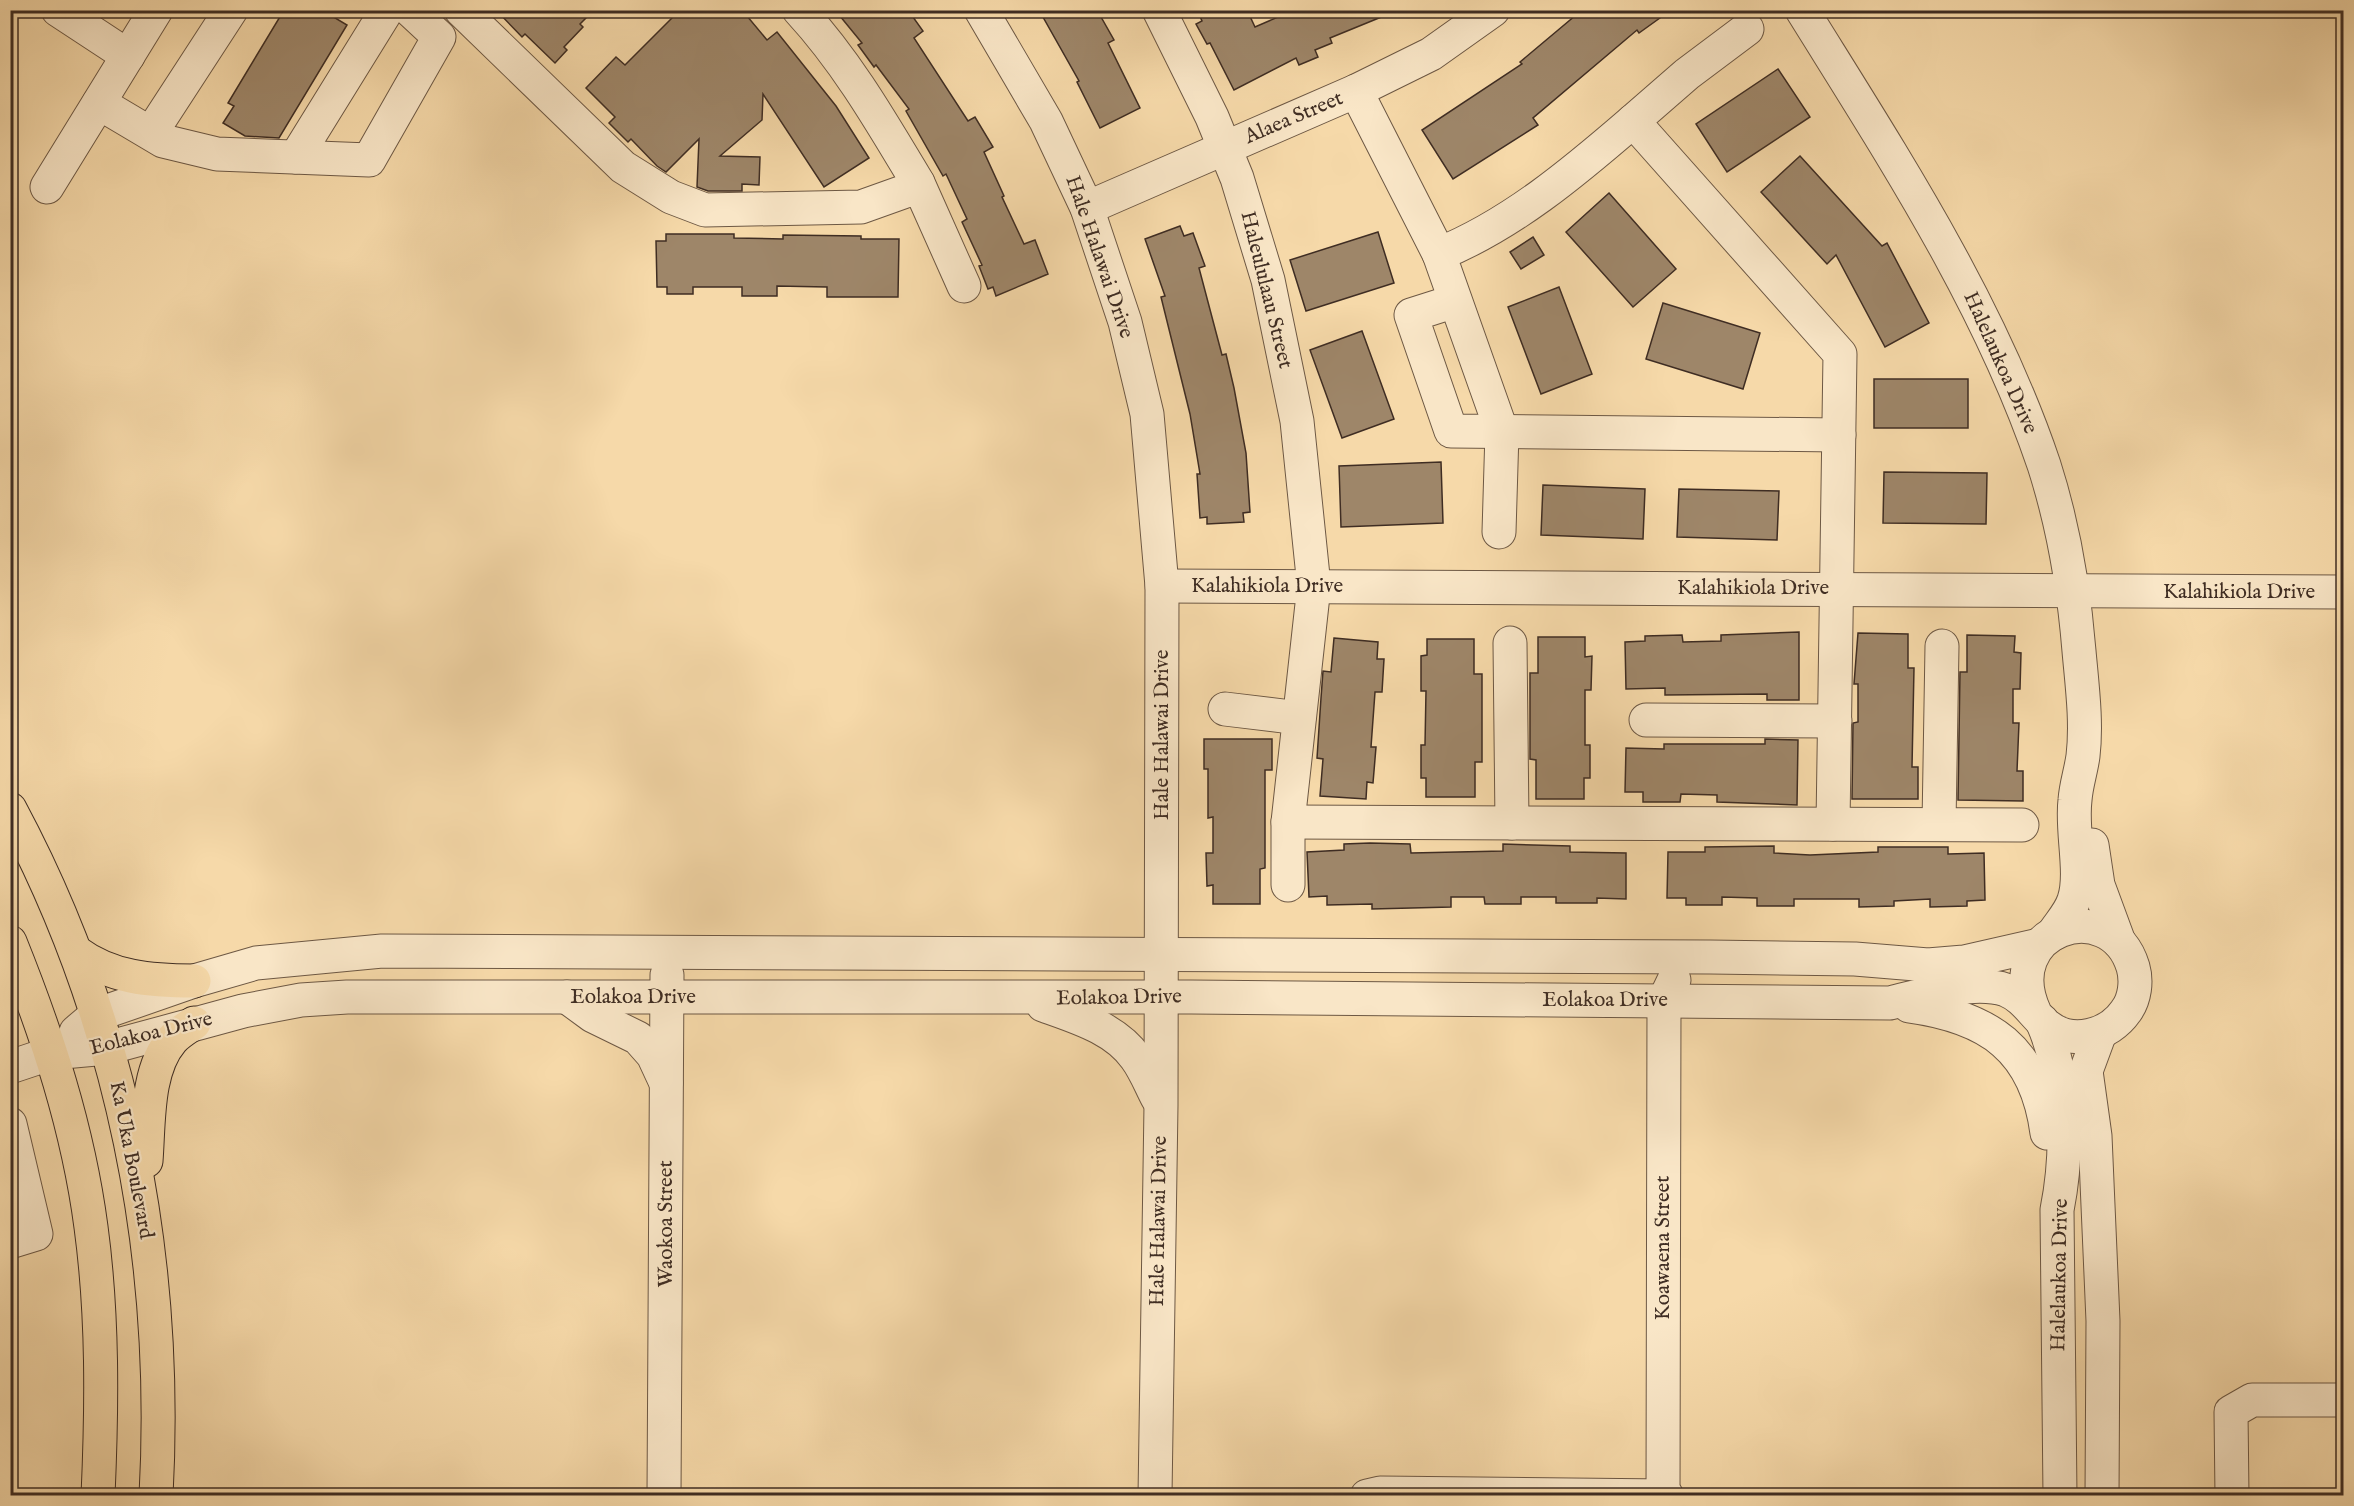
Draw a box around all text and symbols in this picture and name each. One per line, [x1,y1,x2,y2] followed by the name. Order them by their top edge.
[1240,85,1347,151] street label: Alaea Street
[1058,172,1140,342] street label: Hale Halawai Drive
[1233,208,1299,372] street label: Haleululaau Street
[1957,288,2044,439] street label: Halelaukoa Drive
[1191,573,1343,600] street label: Kalahikiola Drive
[1677,575,1829,602] street label: Kalahikiola Drive
[2163,579,2315,606] street label: Kalahikiola Drive
[1149,649,1176,820] street label: Hale Halawai Drive
[1056,983,1182,1013] street label: Eolakoa Drive
[570,984,696,1011] street label: Eolakoa Drive
[1542,987,1668,1014] street label: Eolakoa Drive
[87,1006,216,1062] street label: Eolakoa Drive
[102,1079,160,1242] street label: Ka Uka Boulevard
[1144,1135,1174,1307] street label: Hale Halawai Drive
[653,1160,680,1288] street label: Waokoa Street
[1650,1176,1677,1320] street label: Koawaena Street
[2045,1198,2075,1352] street label: Halelaukoa Drive

